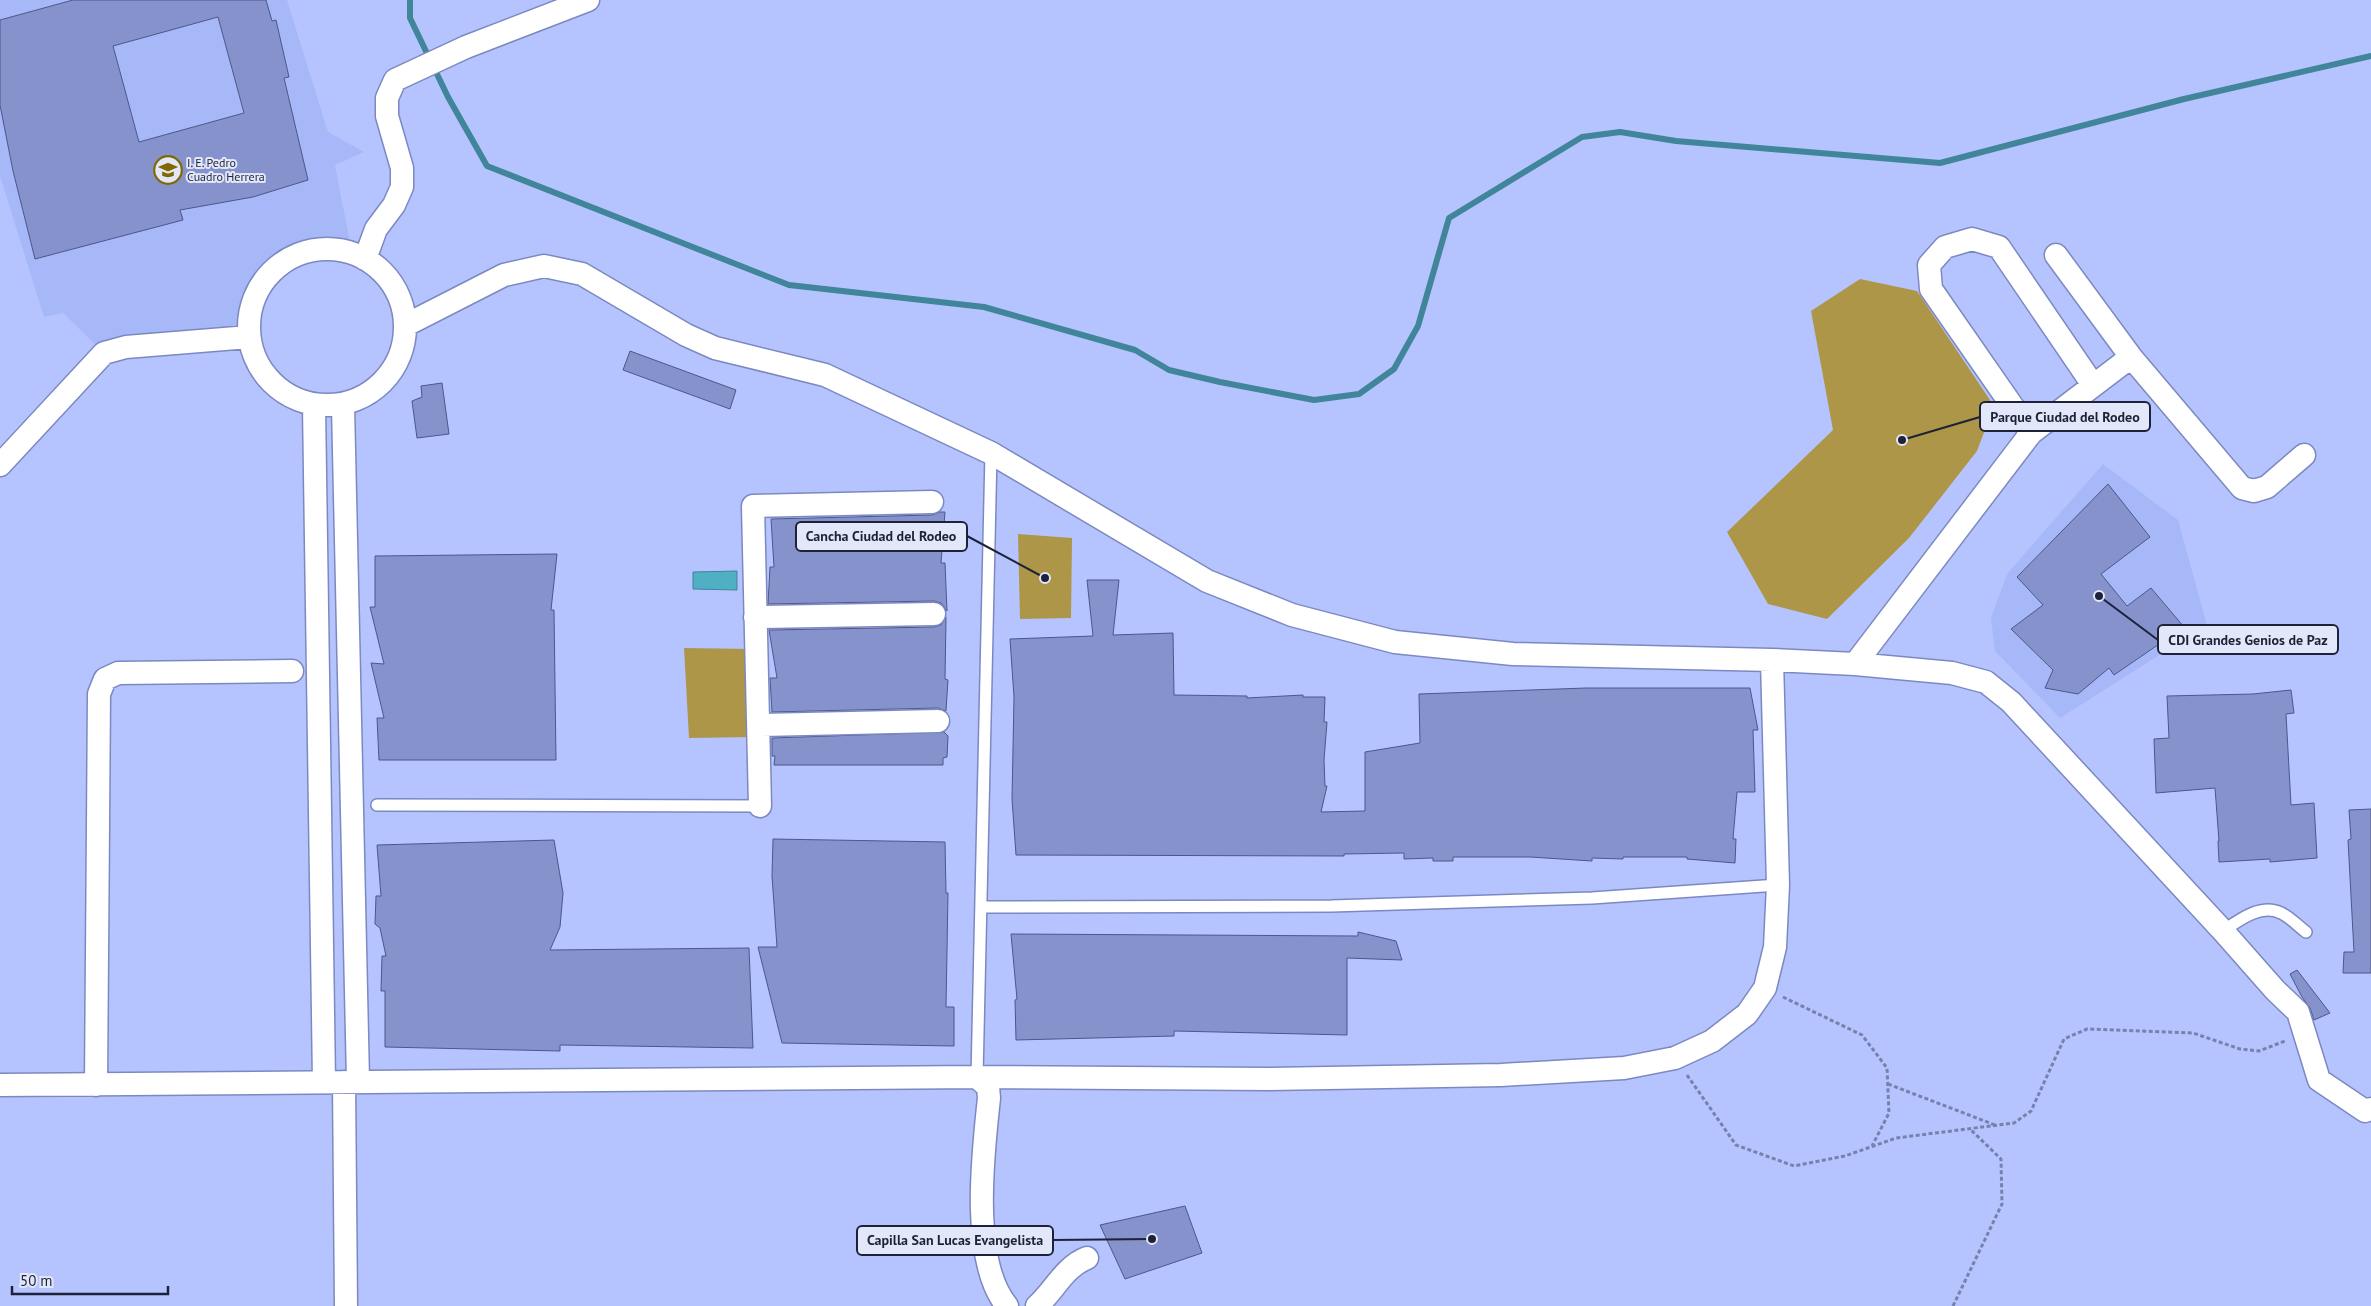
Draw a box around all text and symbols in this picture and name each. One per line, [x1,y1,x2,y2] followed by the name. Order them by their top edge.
[153,155,183,185] school or university icon: I. E. Pedro Cuadro Herrera
[187,155,265,184] place label: I. E. Pedro Cuadro Herrera
[1980,402,2150,431] callout: Parque Ciudad del Rodeo
[1990,408,2140,426] text: Parque Ciudad del Rodeo
[796,522,967,551] callout: Cancha Ciudad del Rodeo
[806,527,957,545] text: Cancha Ciudad del Rodeo
[2158,625,2338,654] callout: CDI Grandes Genios de Paz
[2168,631,2328,649] text: CDI Grandes Genios de Paz
[857,1226,1053,1255] callout: Capilla San Lucas Evangelista
[867,1231,1043,1249] text: Capilla San Lucas Evangelista
[12,1264,169,1296] scale bar
[20,1271,53,1290] text: 50 m

